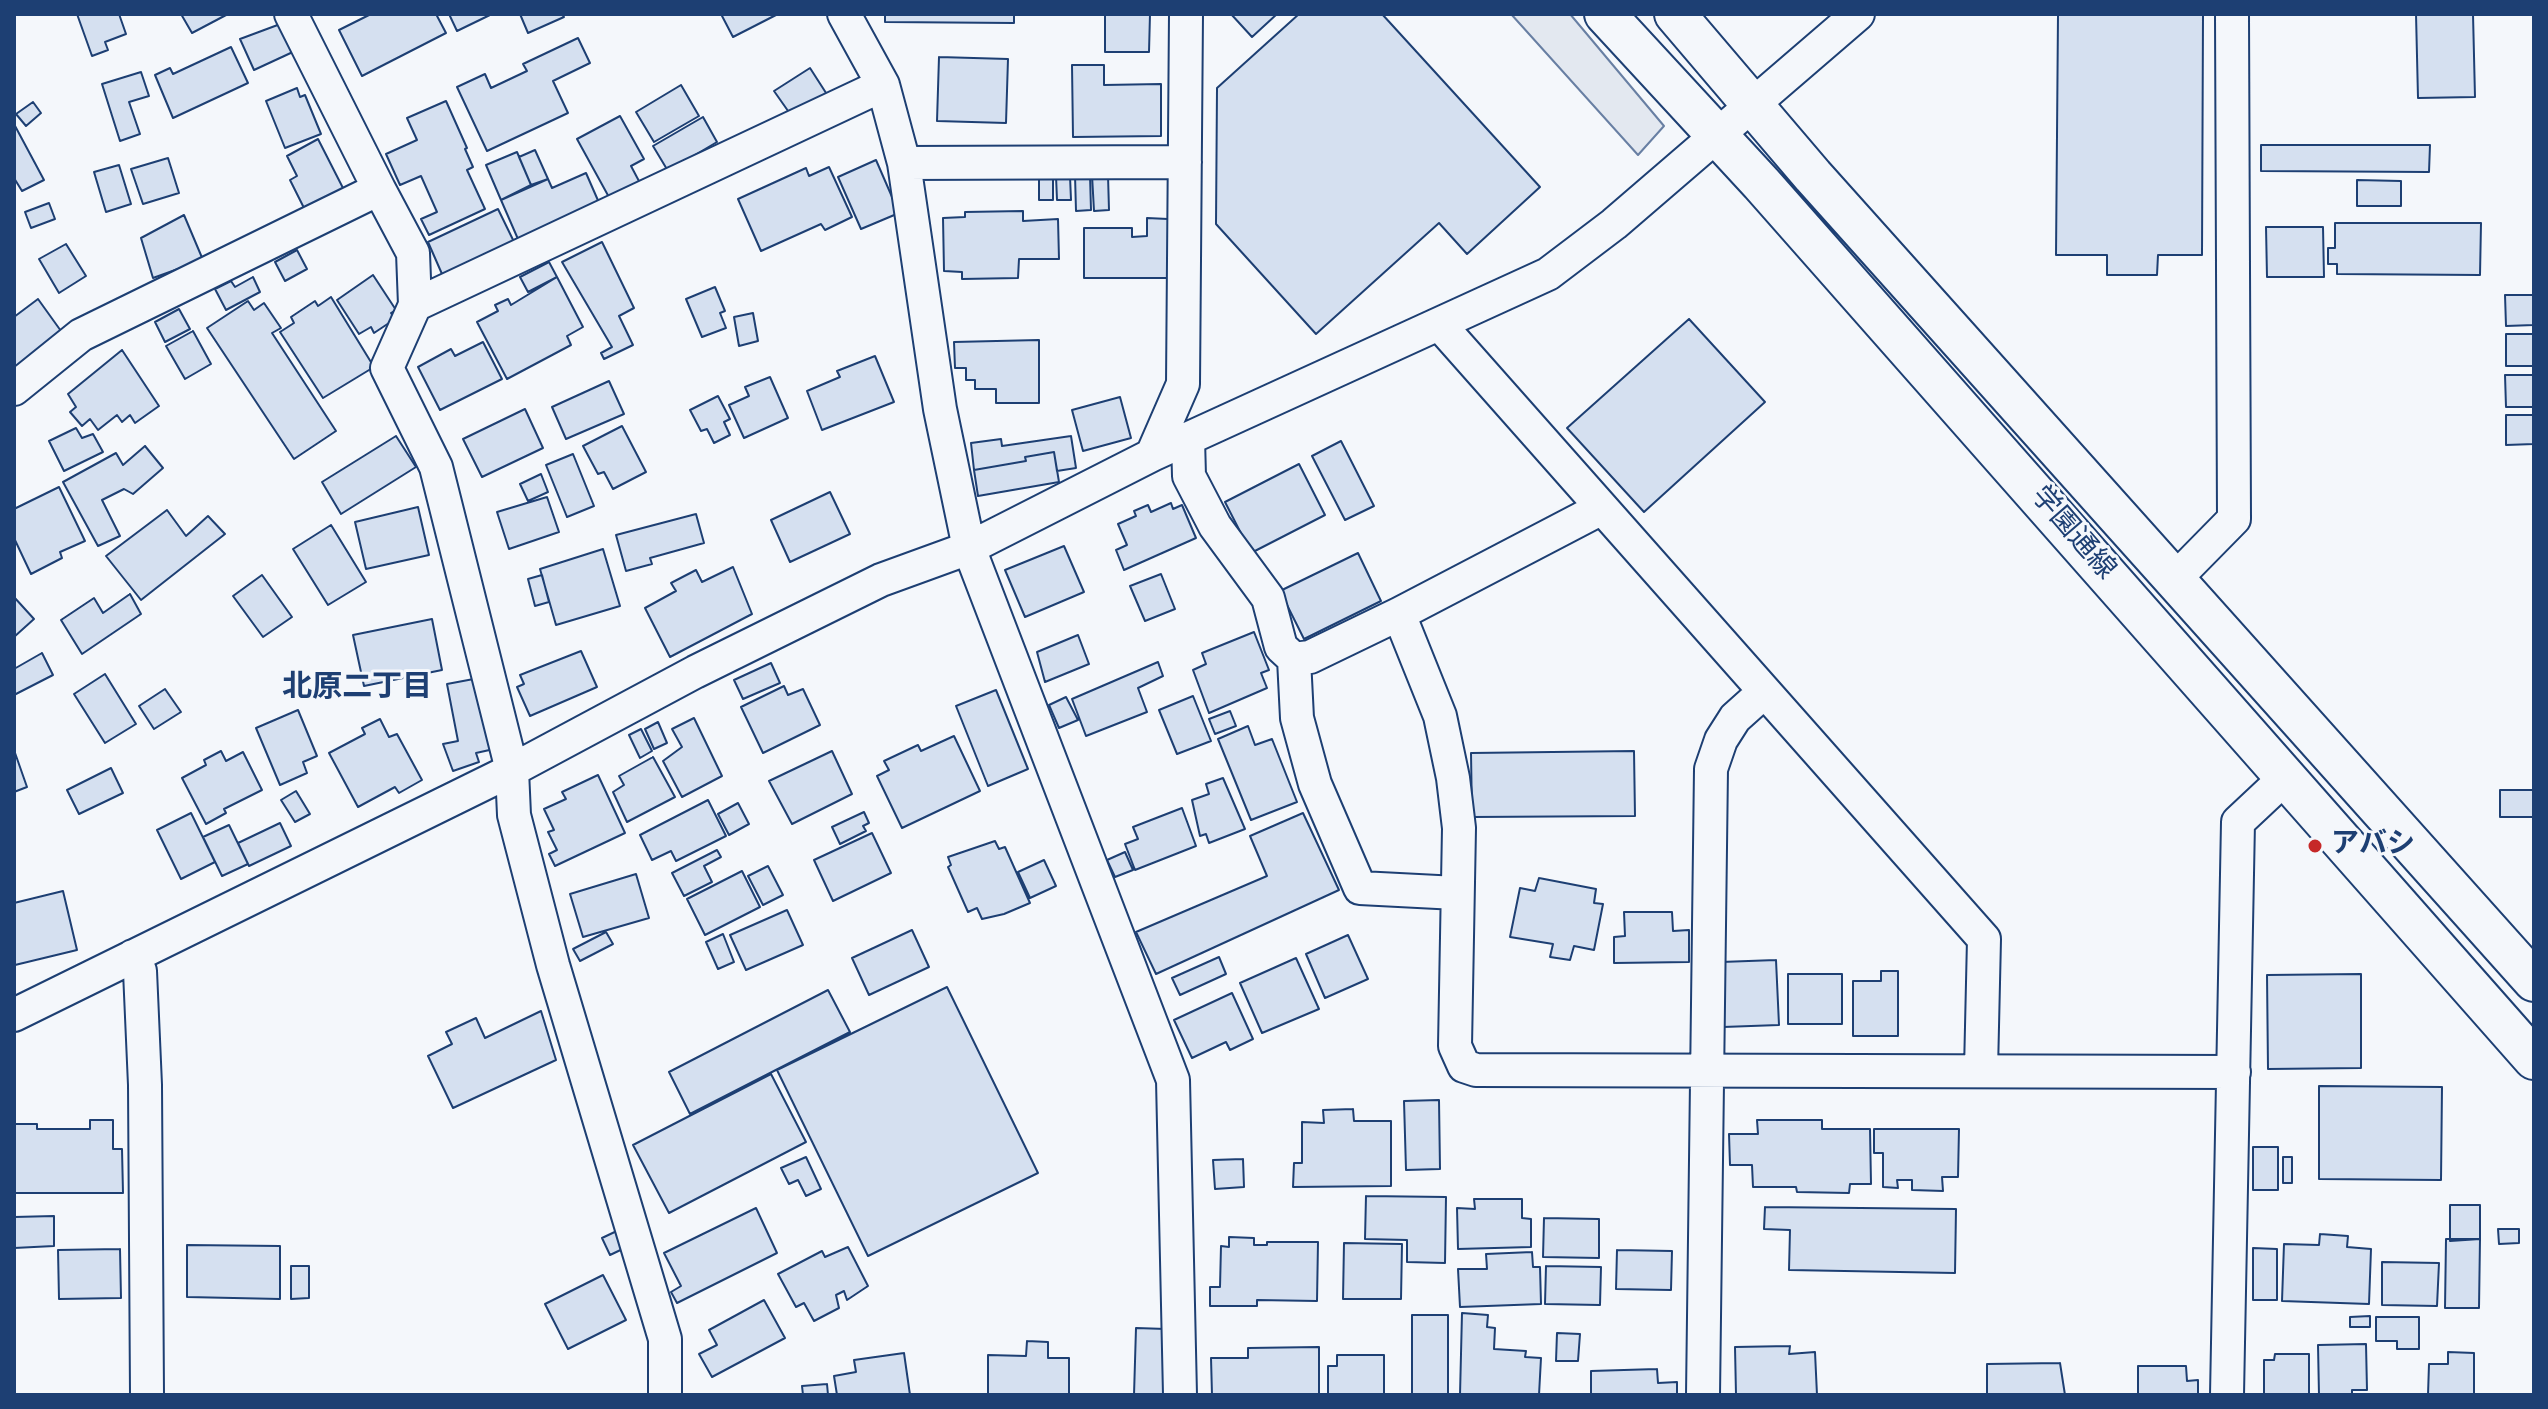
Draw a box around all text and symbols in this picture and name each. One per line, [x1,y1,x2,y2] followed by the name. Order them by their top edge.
[2023,481,2121,587] street label: 学園通線
[282,671,432,707] district label: 北原二丁目
[2331,829,2415,863] place label: アバシ
[2306,837,2324,855] marker: アバシ

